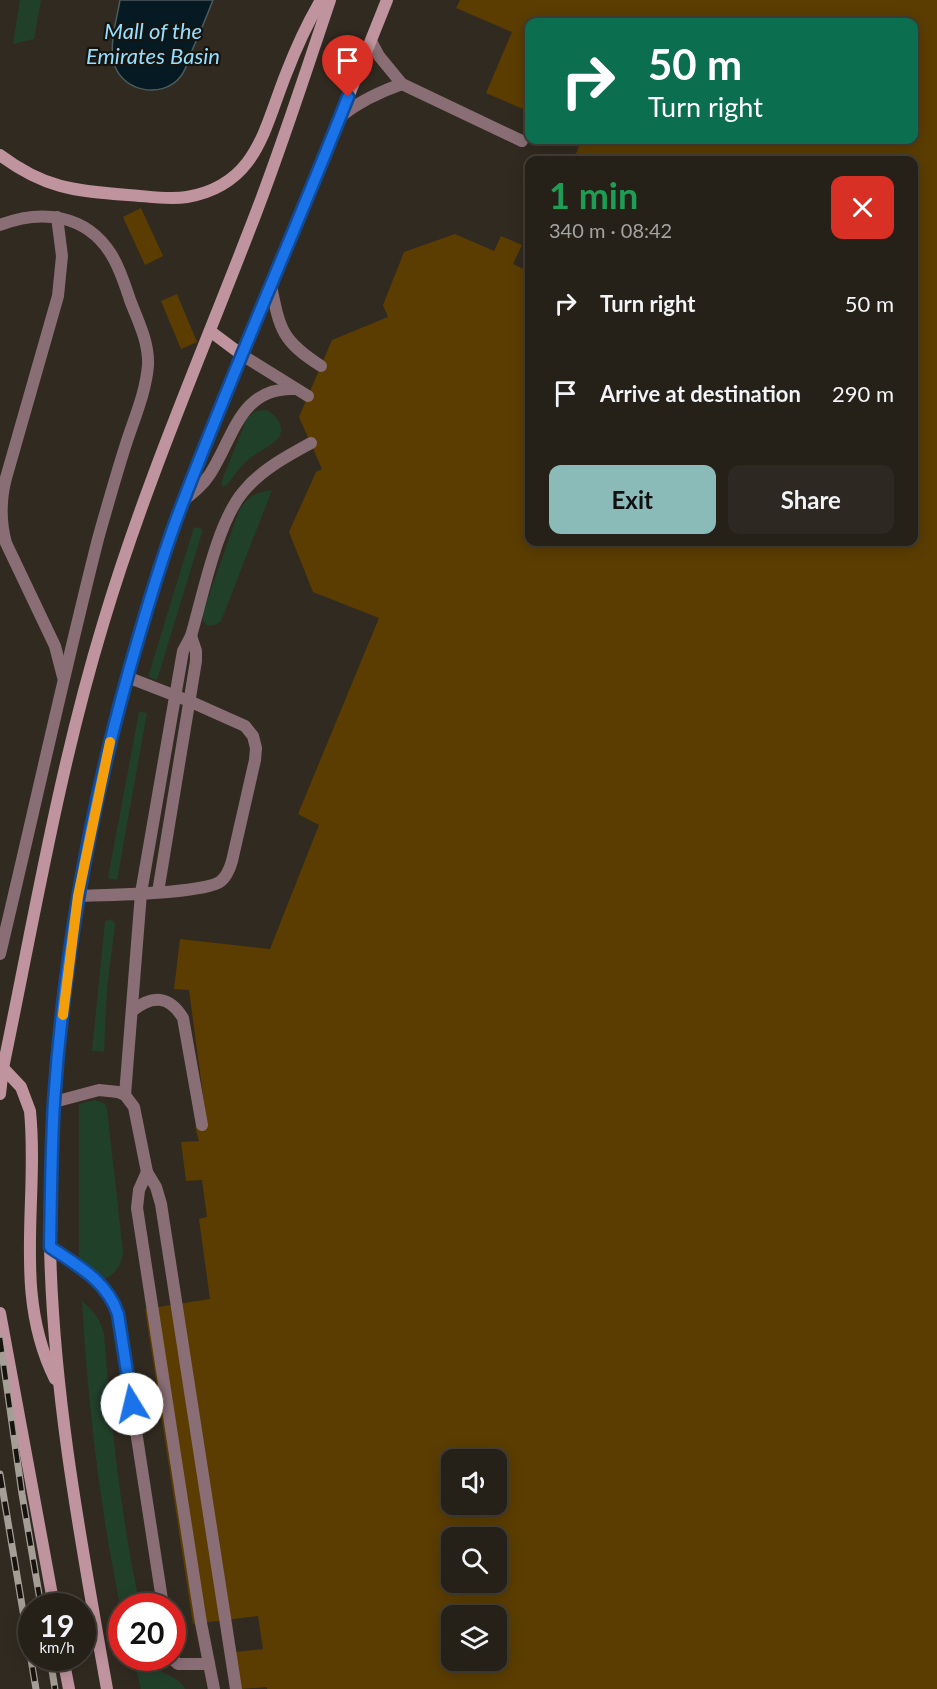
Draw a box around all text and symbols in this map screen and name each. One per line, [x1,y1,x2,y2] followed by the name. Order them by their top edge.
[86,17,220,69] water label: Mall of the Emirates Basin
[322,35,373,97] pin
[648,39,742,89] text: 50 m
[549,42,627,120] icon: right
[331,44,364,77] icon: arrive
[648,90,763,123] text: Turn right
[549,173,638,217] text: 1 min
[831,176,894,239] button: close
[549,218,672,242] text: 340 m · 08:42
[549,287,582,320] icon: right
[600,290,695,317] text: Turn right
[845,290,894,317] text: 50 m
[549,377,582,410] icon: arrive
[600,380,801,407] text: Arrive at destination
[832,380,894,407] text: 290 m
[549,465,716,534] button: Exit
[728,465,894,534] button: Share
[100,1372,164,1436] position arrow
[441,1449,507,1671] map controls
[441,1449,507,1515] button: sound
[441,1527,507,1593] button: search
[108,1593,186,1671] speed limit sign: 20
[441,1605,507,1671] button: layers
[40,1607,74,1643] text: 19
[39,1638,75,1656] text: km/h

